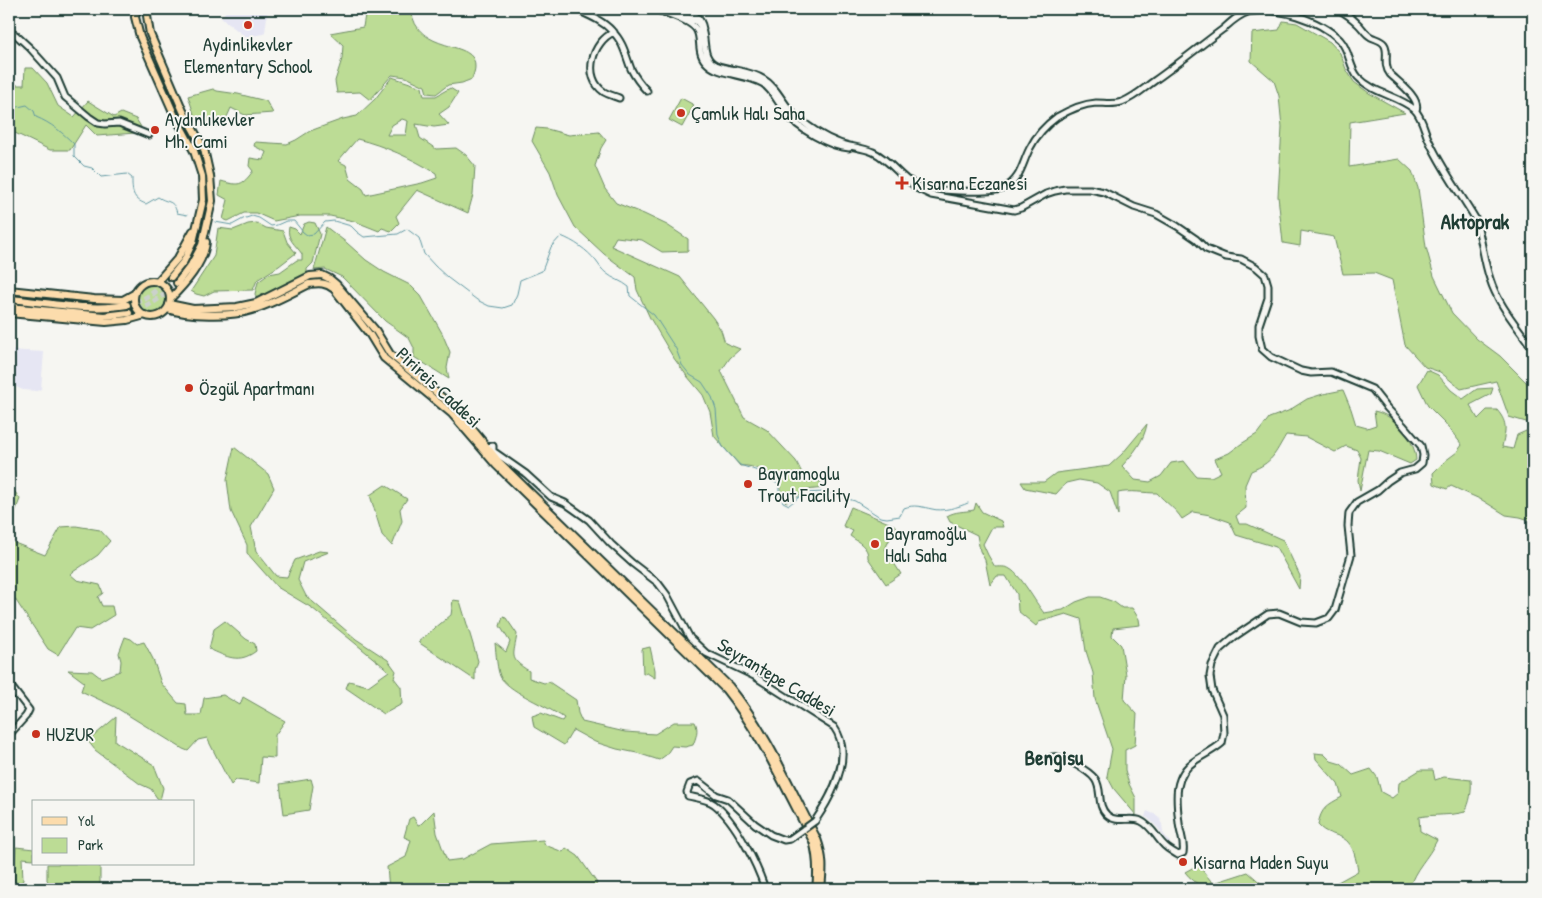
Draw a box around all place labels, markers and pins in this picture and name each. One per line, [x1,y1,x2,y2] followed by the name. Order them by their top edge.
[242,19,254,31] marker: Aydinlikevler Elementary School
[184,31,313,79] place label: Aydinlikevler Elementary School
[691,100,806,126] place label: Çamlık Halı Saha
[165,106,256,154] place label: Aydınlıkevler Mh. Cami
[675,107,687,119] marker: Çamlık Halı Saha
[149,124,161,136] marker: Aydınlıkevler Mh. Cami
[912,170,1028,196] place label: Kisarna Eczanesi
[896,177,908,189] marker: Kisarna Eczanesi
[199,375,315,401] place label: Özgül Apartmanı
[183,382,195,394] marker: Özgül Apartmanı
[758,460,850,508] place label: Bayramoglu Trout Facility
[742,478,754,490] marker: Bayramoglu Trout Facility
[885,520,967,568] place label: Bayramoğlu Halı Saha
[869,538,881,550] marker: Bayramoğlu Halı Saha
[46,721,94,747] place label: HUZUR
[30,728,42,740] marker: HUZUR
[1193,849,1329,875] place label: Kisarna Maden Suyu
[1177,856,1189,868] marker: Kisarna Maden Suyu

